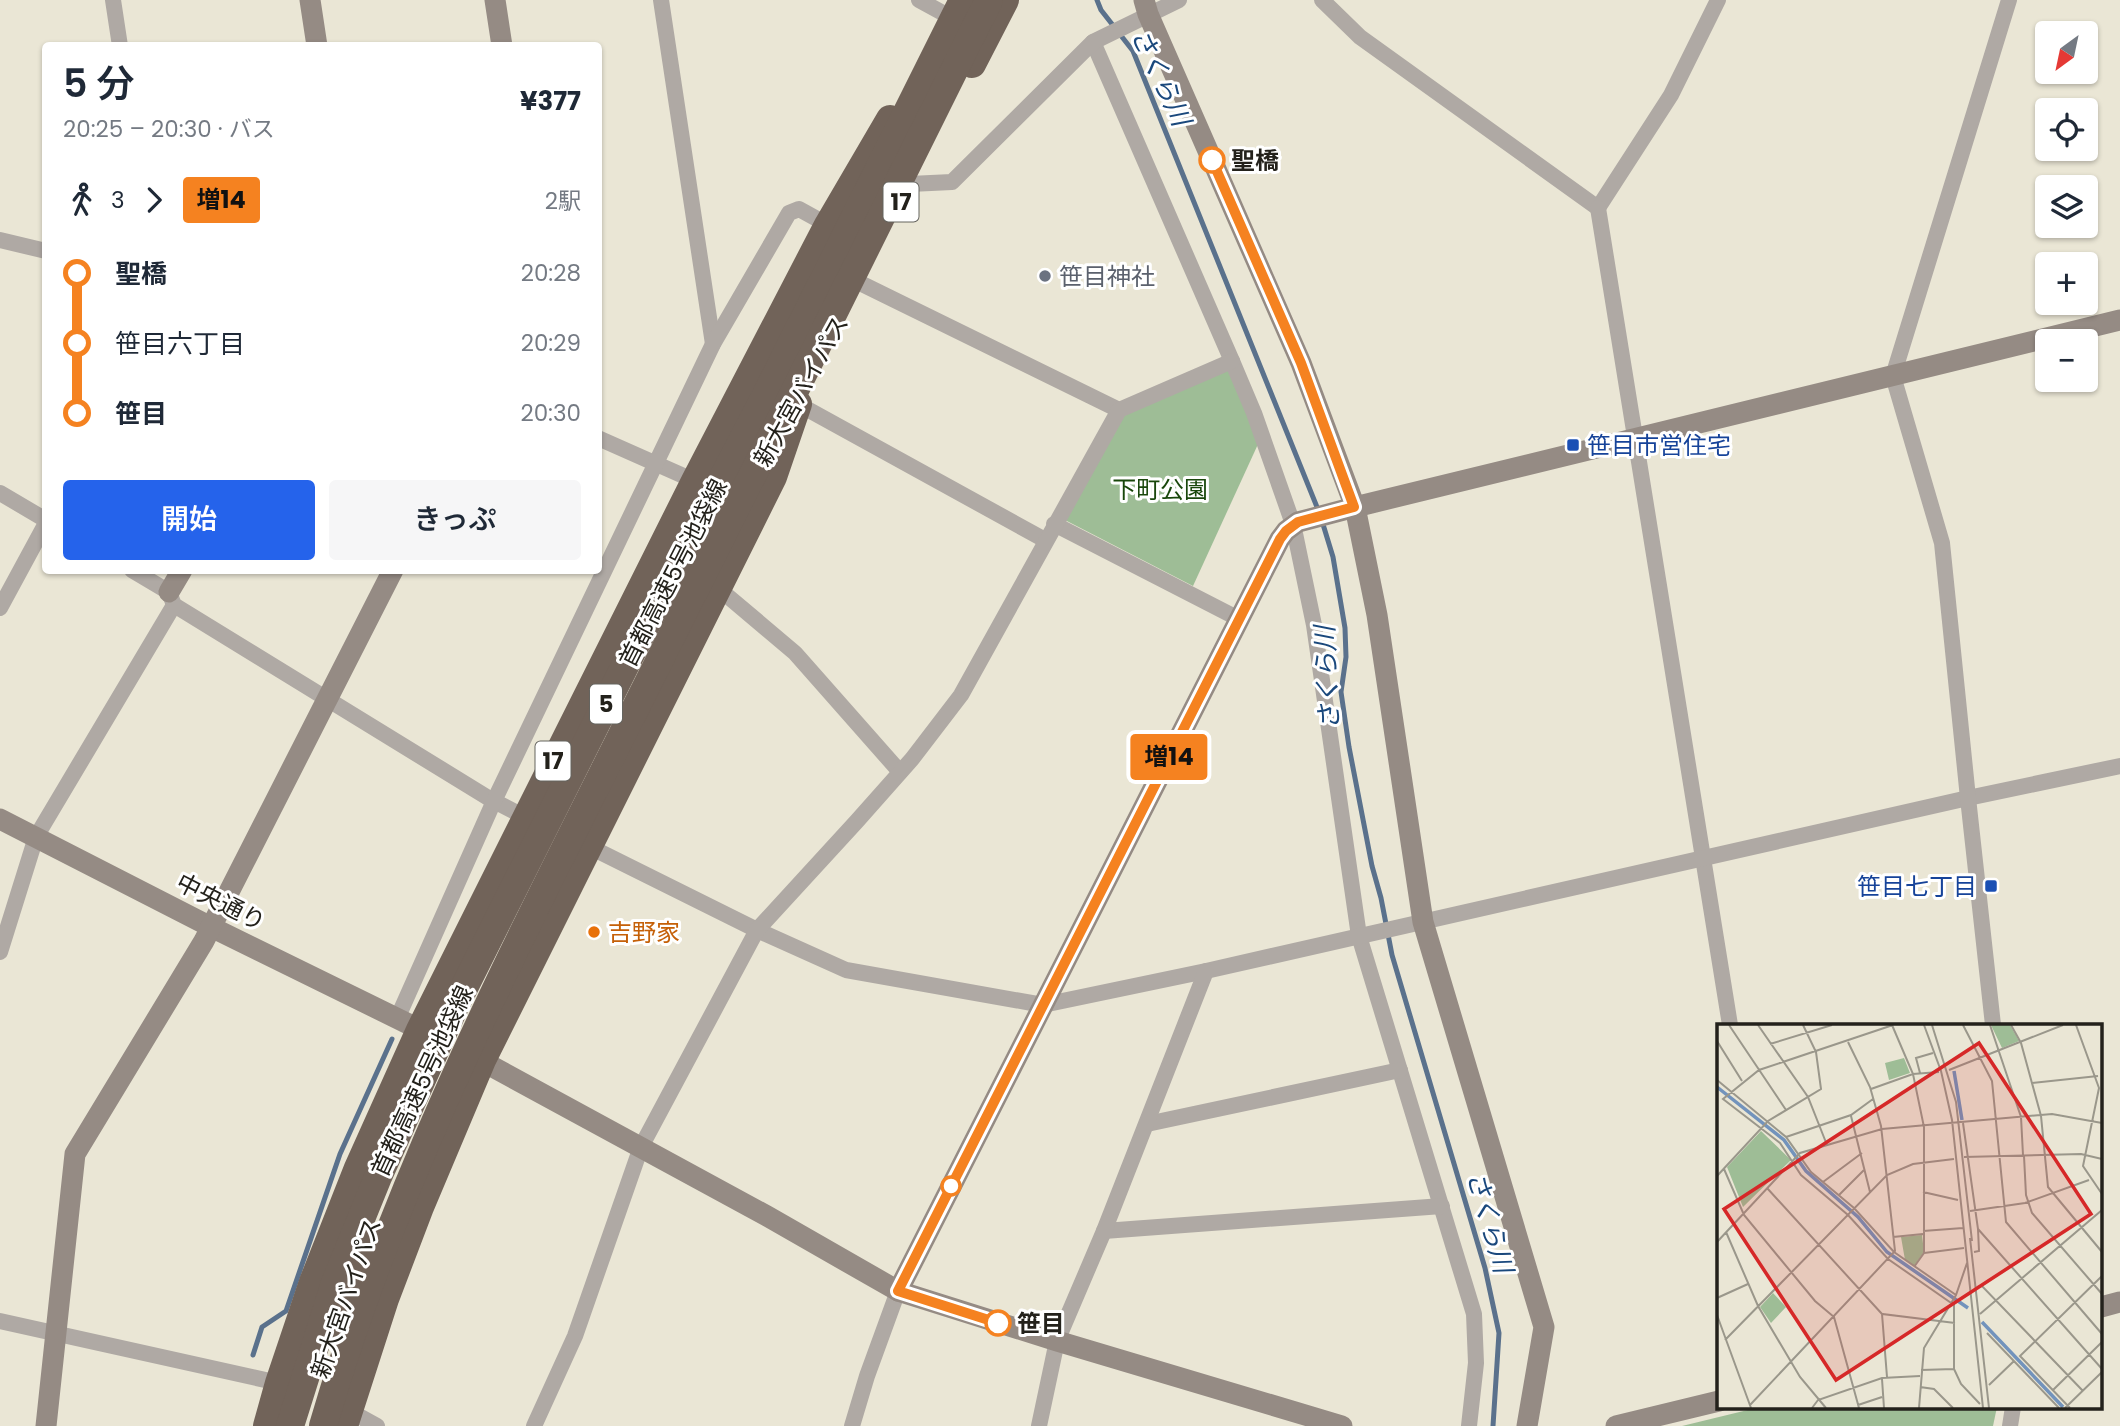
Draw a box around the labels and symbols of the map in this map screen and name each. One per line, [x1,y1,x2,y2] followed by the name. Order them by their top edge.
[2035,21,2098,84] north arrow
[1123,22,1201,134] water label: さくら川
[1231,144,1279,177] place label: 聖橋
[1199,147,1225,173] marker: 聖橋
[884,182,918,222] road number: 17
[1059,260,1155,293] place label: 笹目神社
[1037,268,1053,284] marker: 笹目神社
[746,310,856,472] street label: 新大宮バイパス
[1587,429,1731,462] place label: 笹目市営住宅
[1565,437,1581,453] marker: 笹目市営住宅
[611,473,735,673] street label: 首都高速5号池袋線
[1112,473,1208,506] park label: 下町公園
[1306,622,1348,731] water label: さくら川
[590,684,622,724] road number: 5
[1129,734,1209,780] line badge: 増14
[536,741,570,780] road number: 17
[171,866,271,938] street label: 中央通り
[1857,870,1977,903] place label: 笹目七丁目
[1983,878,1999,894] marker: 笹目七丁目
[608,916,680,949] place label: 吉野家
[586,924,602,940] marker: 吉野家
[363,980,481,1182] street label: 首都高速5号池袋線
[1717,1024,2102,1408] inset map
[1458,1167,1522,1280] water label: さくら川
[941,1176,961,1196] unlabelled marker
[303,1213,389,1383] street label: 新大宮バイパス
[1017,1307,1065,1340] place label: 笹目
[985,1310,1011,1336] marker: 笹目

